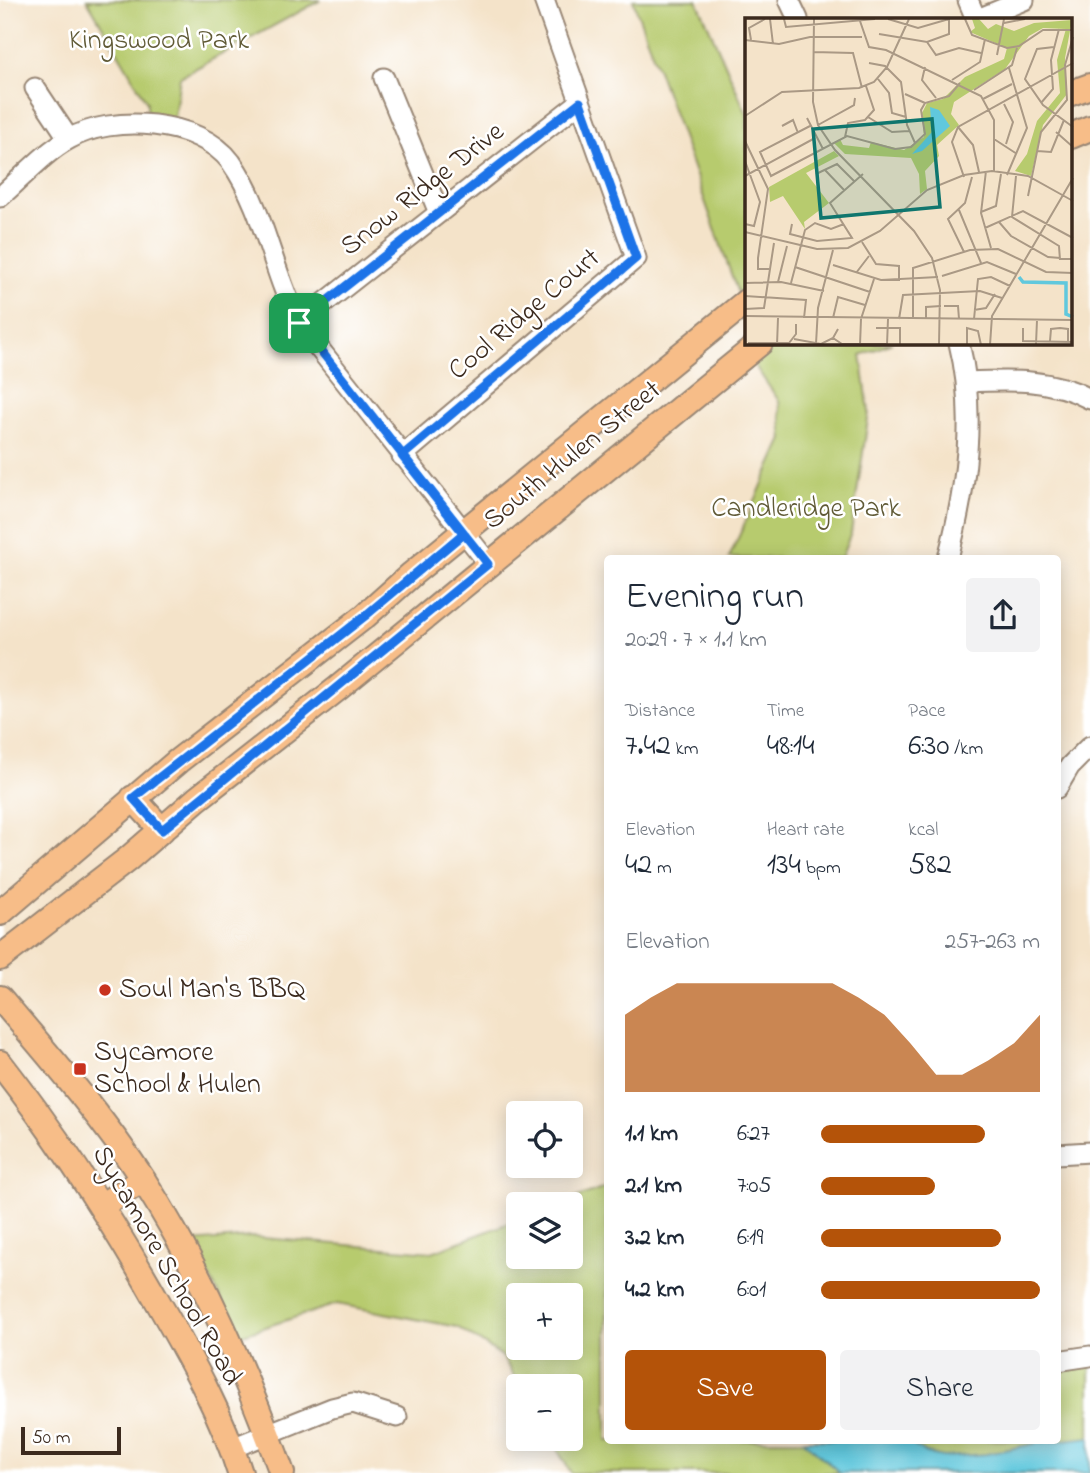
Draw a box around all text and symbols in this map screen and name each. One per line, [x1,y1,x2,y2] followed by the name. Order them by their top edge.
[745,18,1072,345] inset map
[69,21,250,62] park label: Kingswood Park
[332,112,514,267] street label: Snow Ridge Drive
[440,239,610,391] street label: Cool Ridge Court
[269,293,329,353] pin
[280,304,318,342] icon: arrive
[475,371,671,541] street label: South Hulen Street
[711,489,901,530] park label: Candleridge Park
[625,570,804,626] text: Evening run
[966,578,1040,652] button: share
[625,624,767,657] text: 20:29 · 7 × 1.1 km
[625,698,695,725] text: Distance
[767,698,804,725] text: Time
[908,698,945,725] text: Pace
[625,725,671,769] text: 7.42
[767,725,815,769] text: 48:14
[908,725,949,769] text: 6:30
[671,736,699,763] text: km
[949,736,983,763] text: /km
[625,817,695,844] text: Elevation
[767,817,845,844] text: Heart rate
[908,817,939,844] text: kcal
[625,844,652,888] text: 42
[767,844,801,888] text: 134
[908,844,952,888] text: 582
[652,855,672,882] text: m
[801,855,841,882] text: bpm
[625,926,710,959] text: Elevation
[945,926,1040,959] text: 257–263 m
[119,970,306,1011] place label: Soul Man's BBQ
[97,982,113,998] marker: Soul Man's BBQ
[94,1033,261,1106] place label: Sycamore School & Hulen
[72,1061,88,1077] marker: Sycamore School & Hulen
[506,1101,583,1451] map controls
[506,1101,583,1178] button: locate
[625,1118,678,1151] text: 1.1 km
[737,1118,770,1151] text: 6:27
[80,1138,252,1394] street label: Sycamore School Road
[625,1170,682,1203] text: 2.1 km
[737,1170,772,1203] text: 7:05
[506,1192,583,1269] button: layers
[625,1222,684,1255] text: 3.2 km
[737,1222,763,1255] text: 6:19
[625,1274,684,1307] text: 4.2 km
[737,1274,766,1307] text: 6:01
[506,1283,583,1360] button: +
[625,1350,826,1430] button: Save
[840,1350,1040,1430] button: Share
[506,1374,583,1451] button: −
[21,1424,121,1456] scale bar
[32,1425,71,1452] text: 50 m

